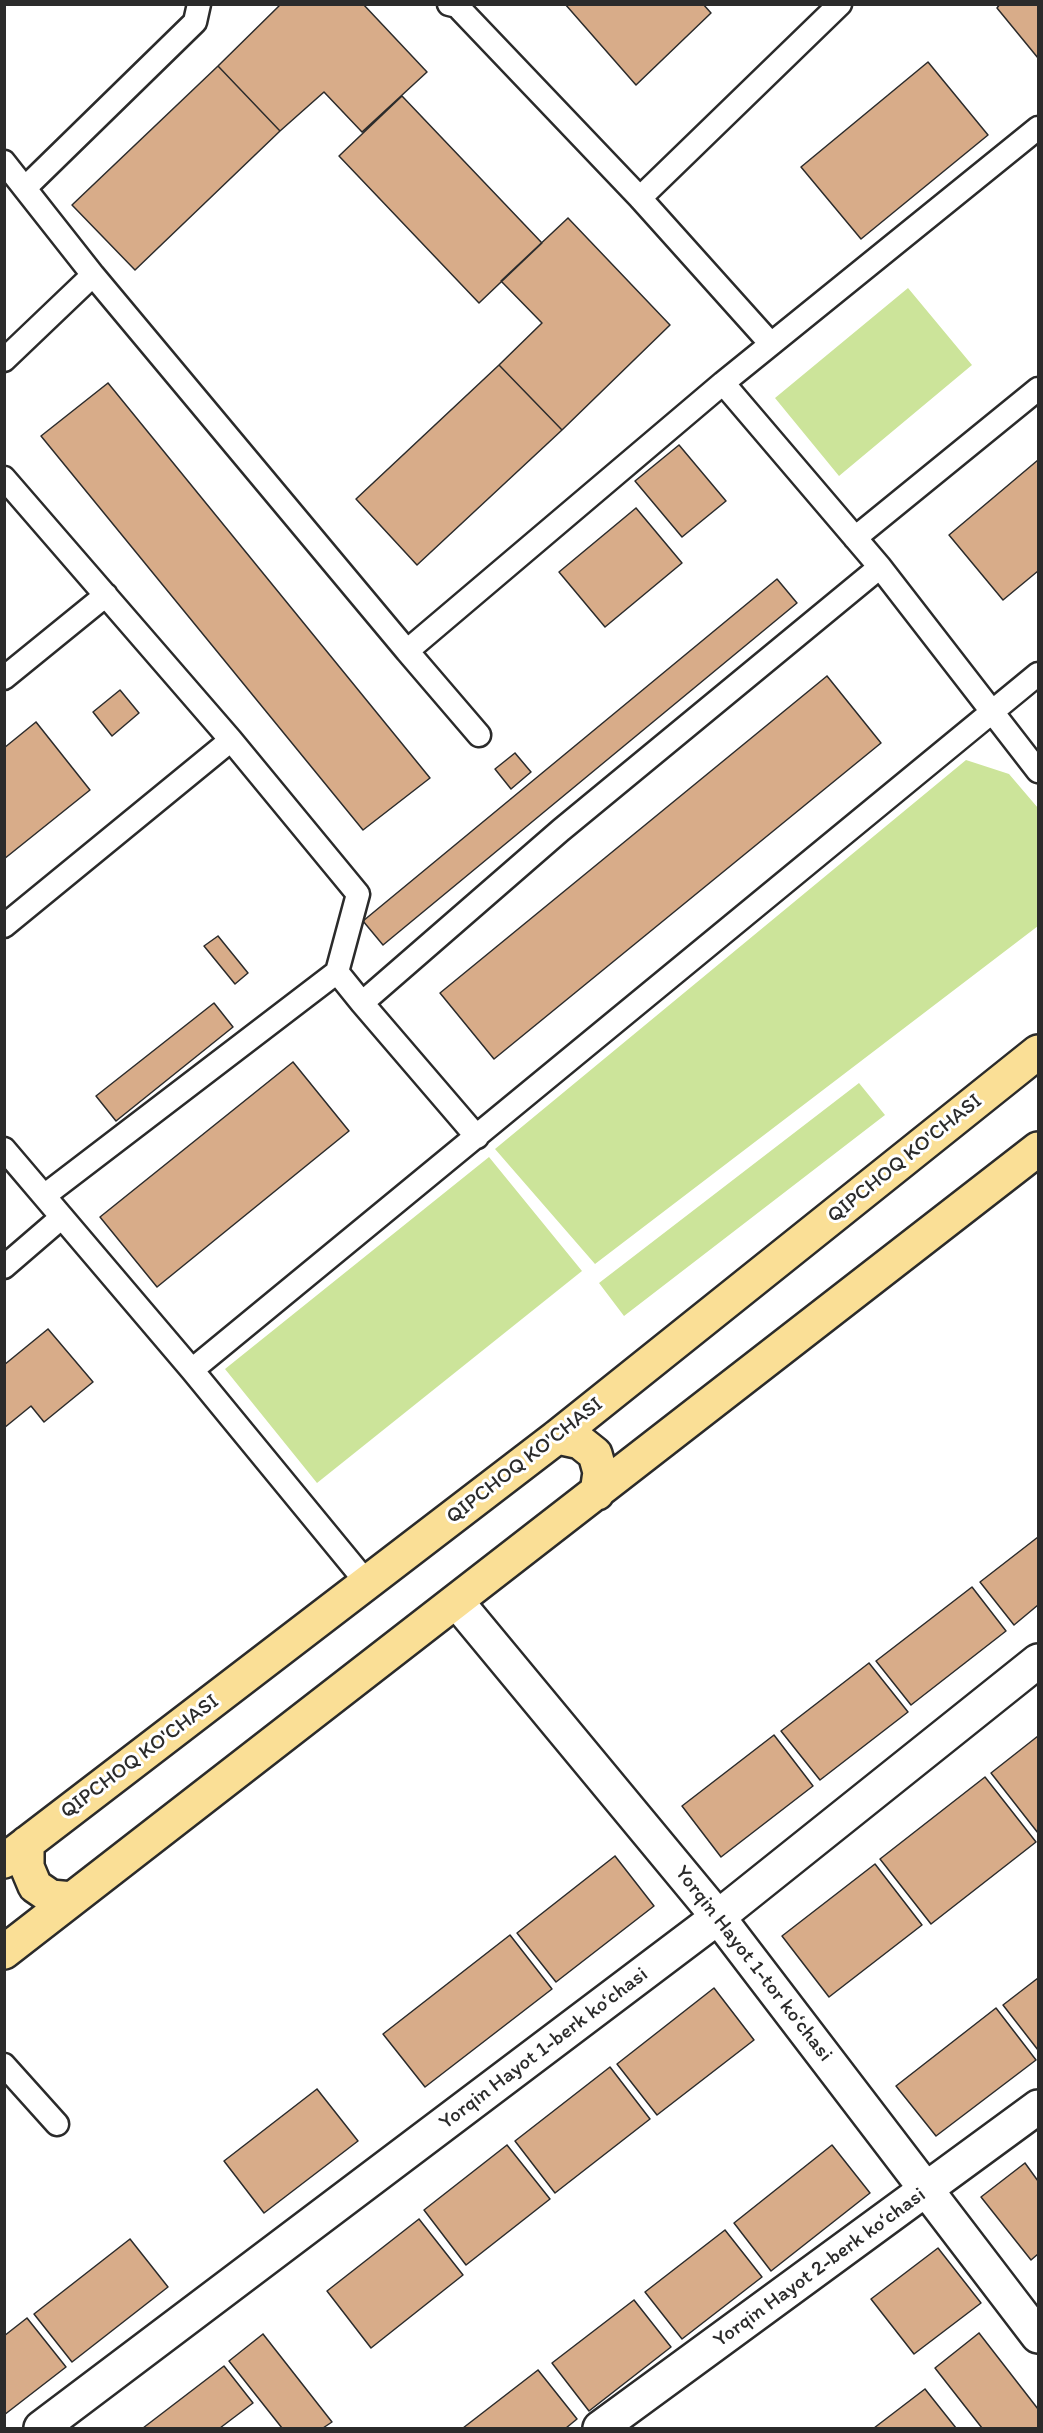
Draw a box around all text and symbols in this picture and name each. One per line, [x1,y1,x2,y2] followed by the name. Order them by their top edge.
[823,1089,987,1229] street label: QIPCHOQ KO'CHASI
[442,1392,608,1530] street label: QIPCHOQ KO'CHASI
[56,1689,224,1825] street label: QIPCHOQ KO'CHASI
[669,1861,837,2067] street label: Yorqin Hayot 1-tor koʻchasi
[435,1962,653,2136] street label: Yorqin Hayot 1-berk koʻchasi
[709,2183,931,2353] street label: Yorqin Hayot 2-berk koʻchasi

